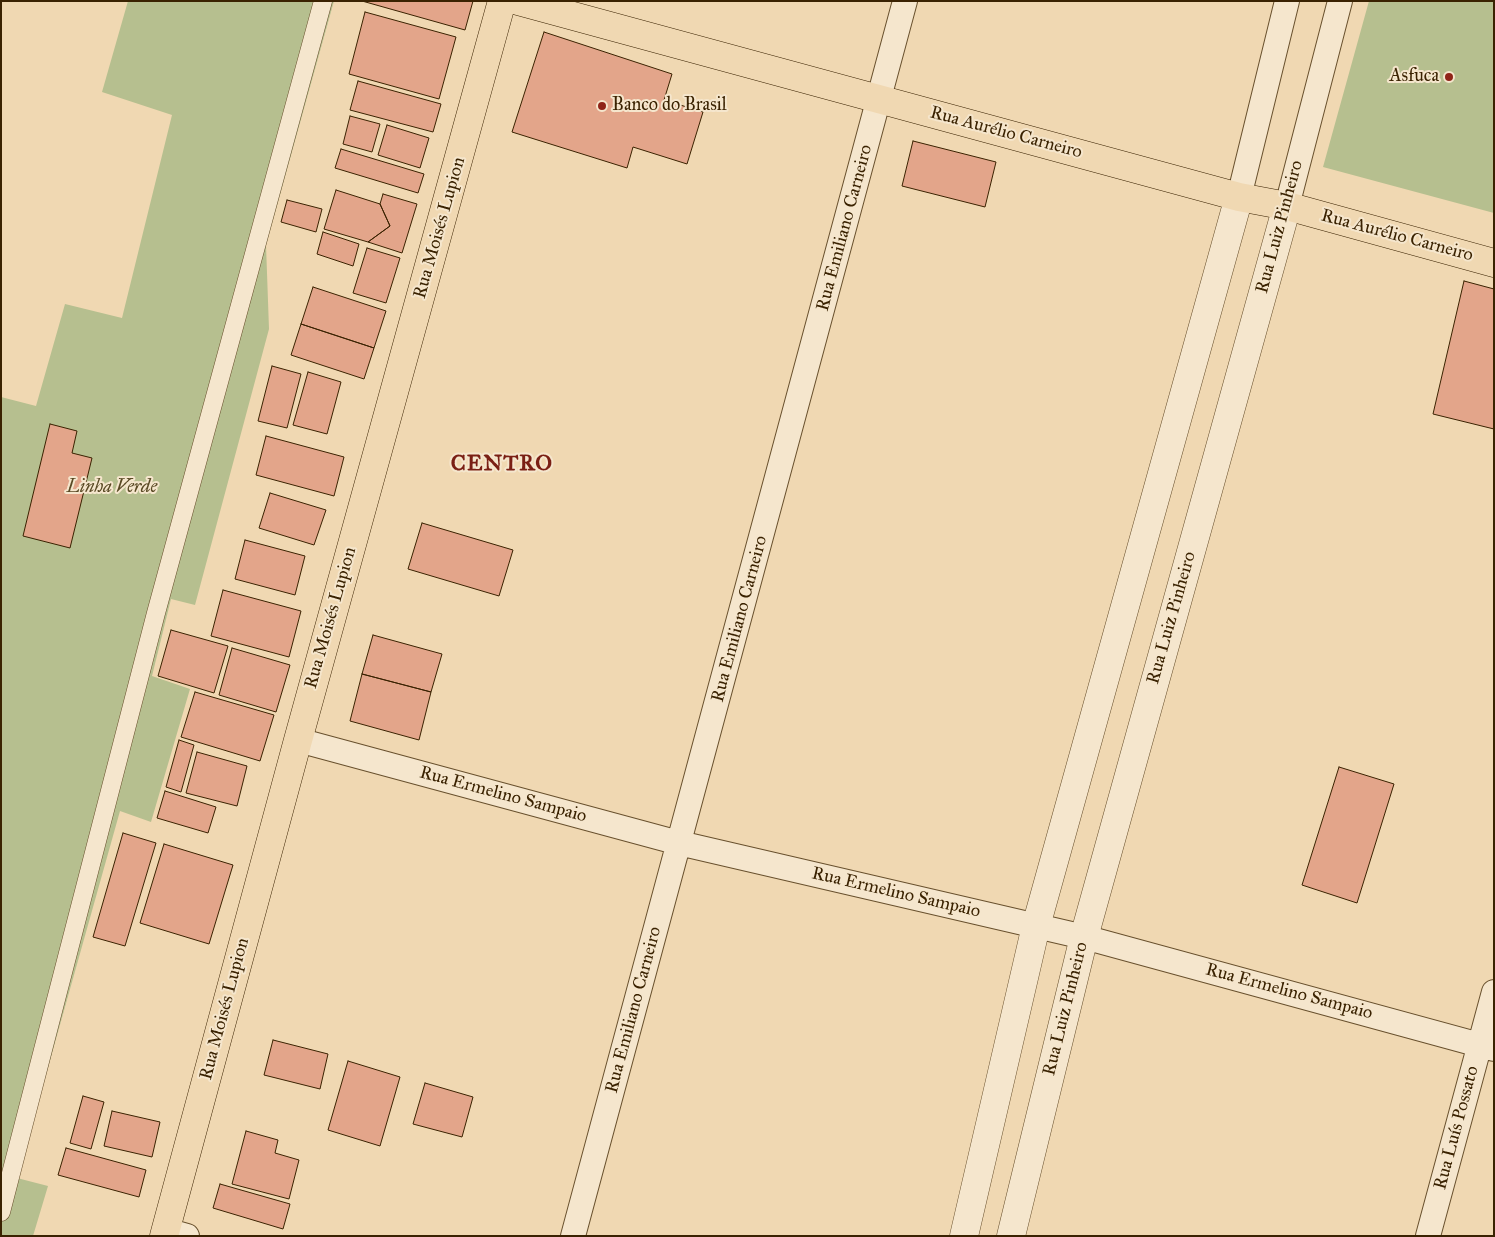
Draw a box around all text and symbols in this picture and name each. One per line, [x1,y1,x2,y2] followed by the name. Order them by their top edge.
[1389,66,1439,88] place label: Asfuca
[1443,71,1455,83] marker: Asfuca
[612,95,727,117] place label: Banco do Brasil
[596,100,608,112] marker: Banco do Brasil
[928,102,1084,164] street label: Rua Aurélio Carneiro
[812,142,878,314] street label: Rua Emiliano Carneiro
[409,155,471,301] street label: Rua Moisés Lupion
[1252,158,1308,296] street label: Rua Luiz Pinheiro
[1319,205,1475,267] street label: Rua Aurélio Carneiro
[450,452,554,478] district label: CENTRO
[67,477,157,499] park label: Linha Verde
[707,533,773,705] street label: Rua Emiliano Carneiro
[300,545,362,691] street label: Rua Moisés Lupion
[1143,549,1201,687] street label: Rua Luiz Pinheiro
[417,762,589,828] street label: Rua Ermelino Sampaio
[810,863,982,923] street label: Rua Ermelino Sampaio
[601,924,667,1096] street label: Rua Emiliano Carneiro
[196,936,254,1082] street label: Rua Moisés Lupion
[1039,940,1093,1078] street label: Rua Luiz Pinheiro
[1203,959,1375,1025] street label: Rua Ermelino Sampaio
[1430,1064,1484,1192] street label: Rua Luís Possato

